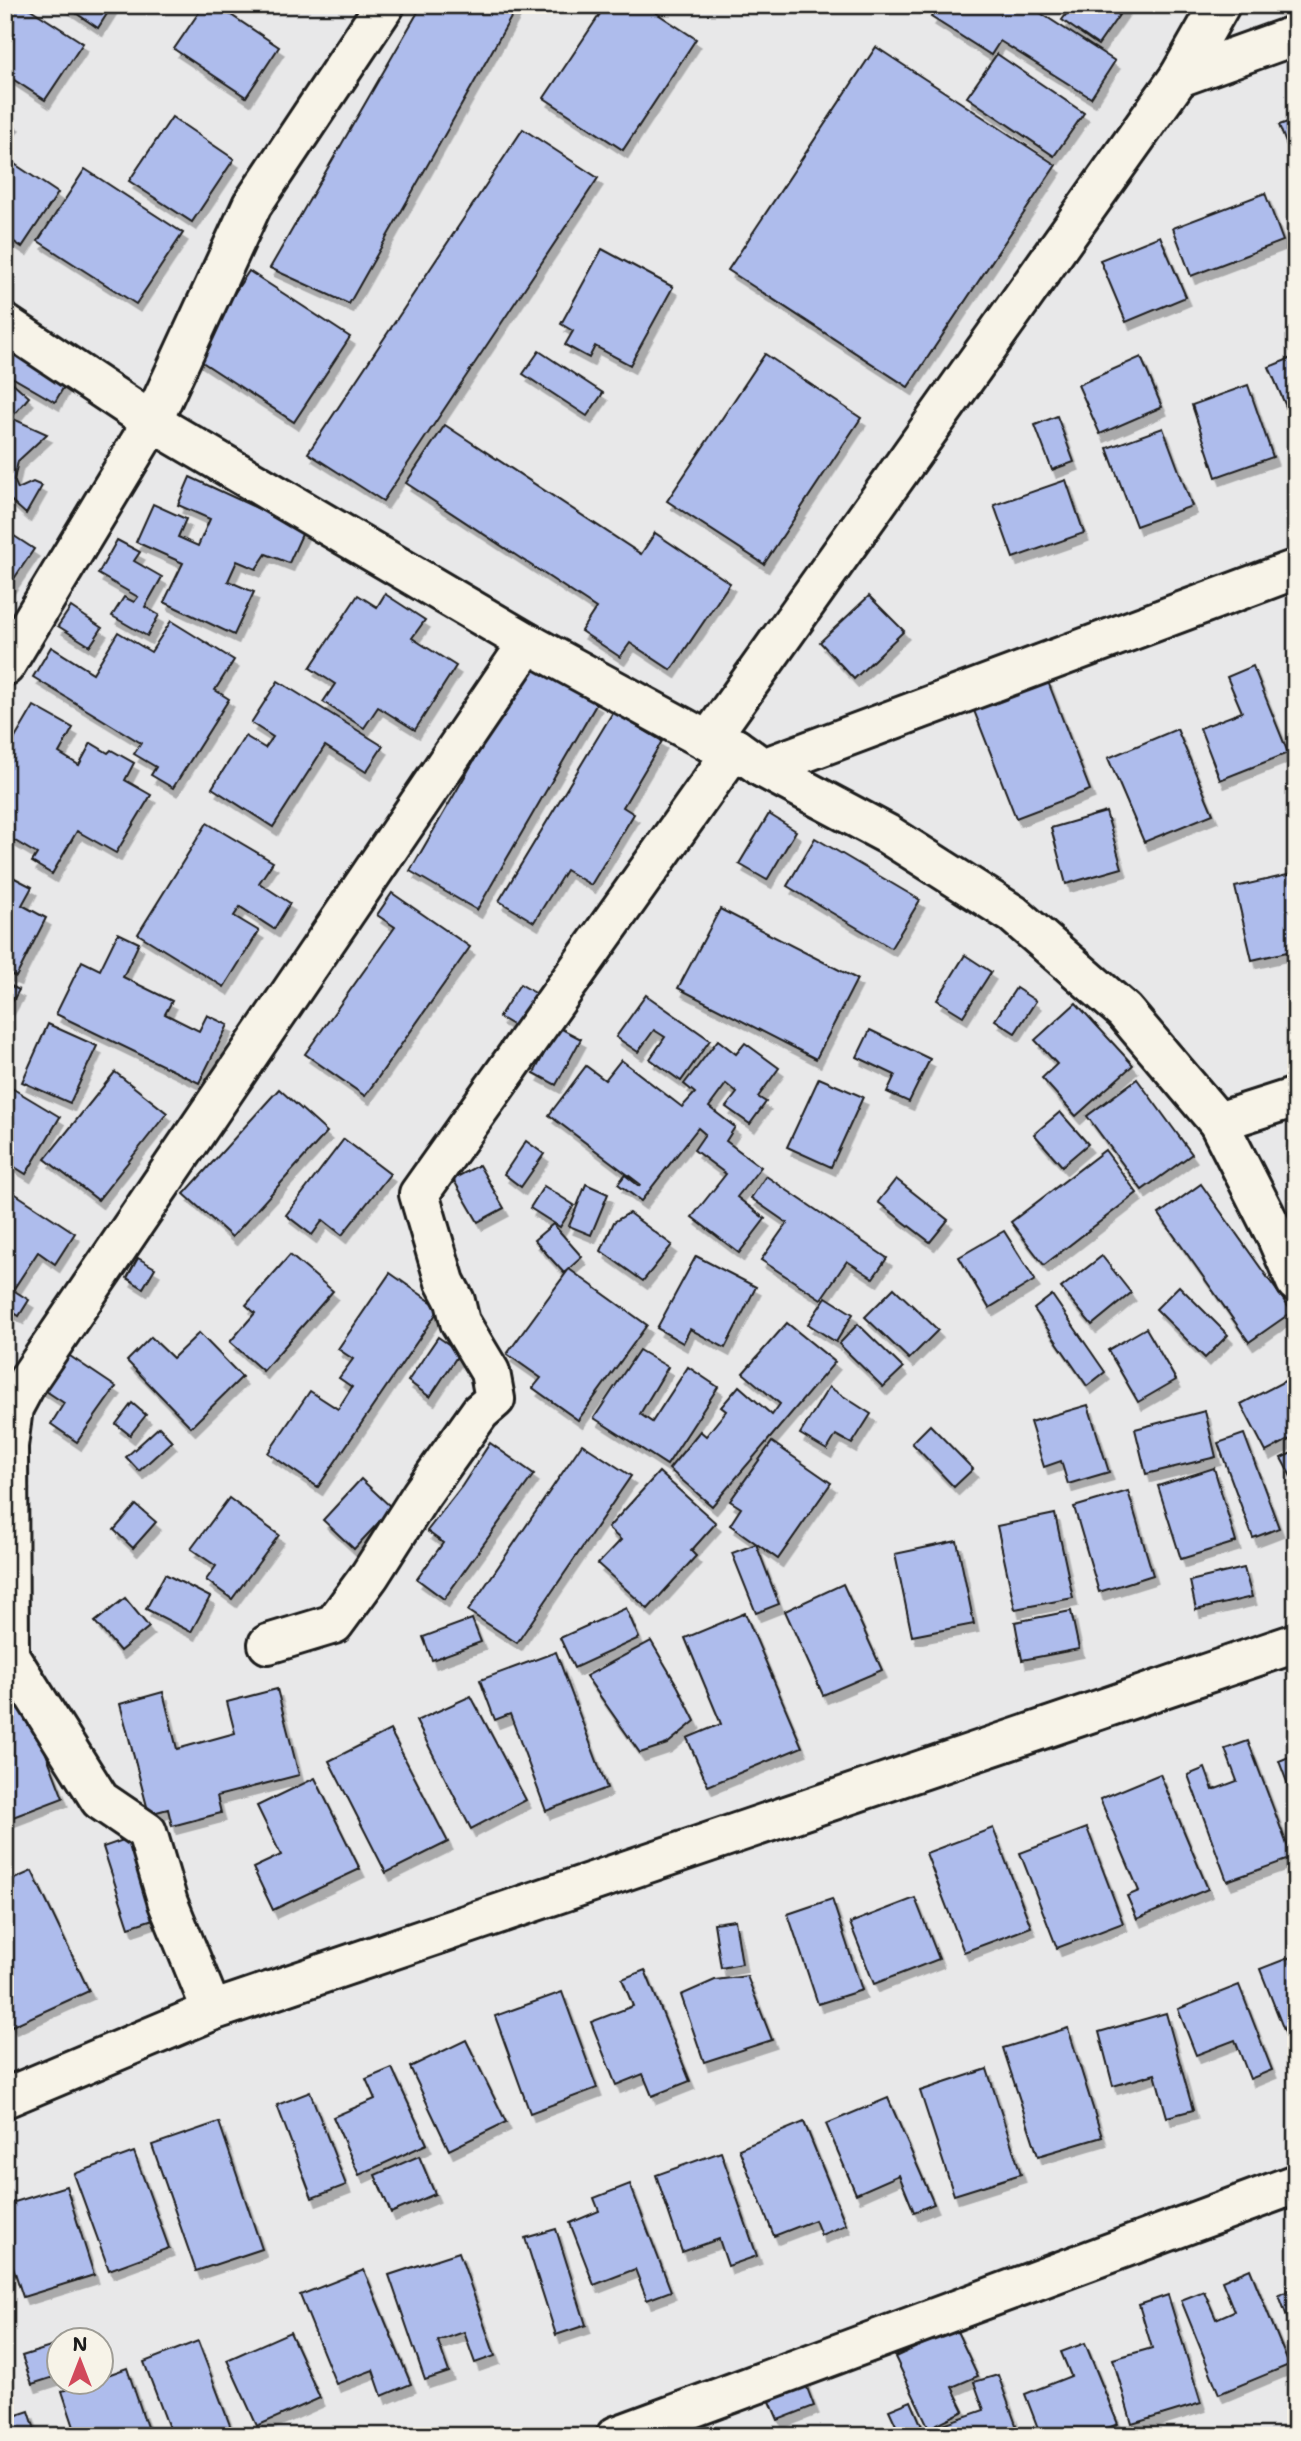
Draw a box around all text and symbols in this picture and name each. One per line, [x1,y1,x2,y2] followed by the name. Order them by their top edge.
[46,2326,116,2396] north arrow
[72,2332,88,2357] text: N

